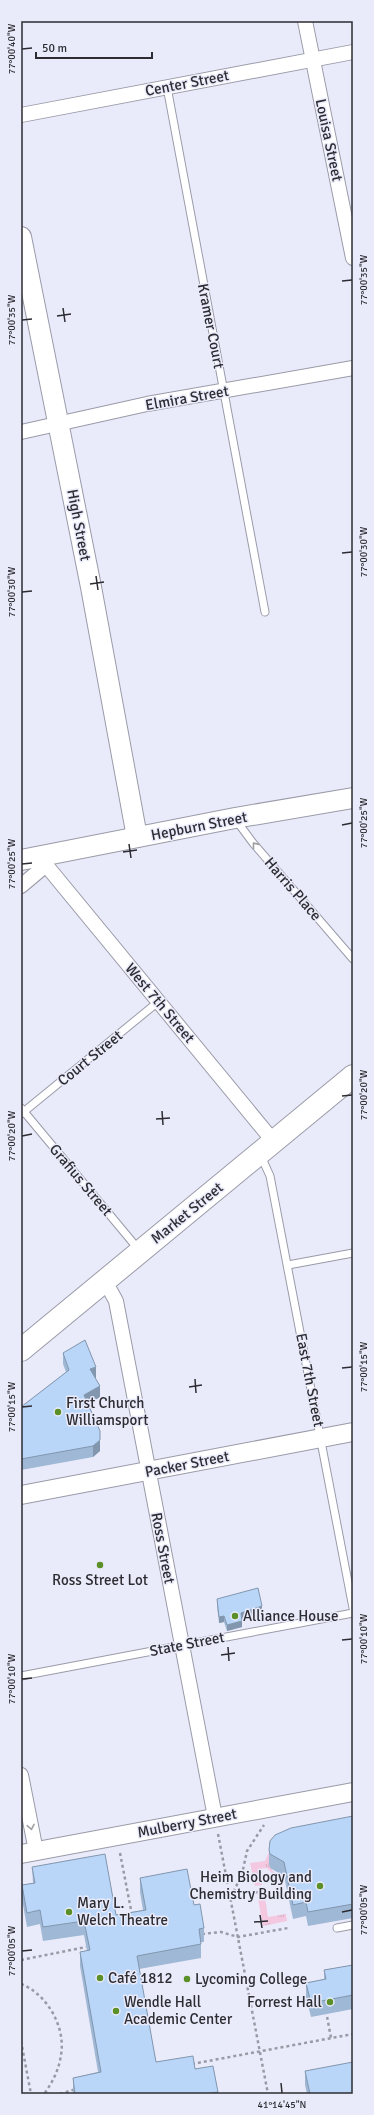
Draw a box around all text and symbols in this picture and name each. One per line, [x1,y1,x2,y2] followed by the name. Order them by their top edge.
[6,23,18,74] text: 77°00'40"W
[36,34,152,60] scale bar
[42,41,67,56] text: 50 m
[143,66,231,100] street label: Center Street
[311,97,347,183] street label: Louisa Street
[358,254,370,305] text: 77°00'35"W
[194,282,228,370] street label: Kramer Court
[6,294,18,345] text: 77°00'35"W
[144,382,230,414] street label: Elmira Street
[63,488,95,562] street label: High Street
[358,526,370,577] text: 77°00'30"W
[6,566,18,617] text: 77°00'30"W
[358,797,370,848] text: 77°00'25"W
[149,808,249,844] street label: Hepburn Street
[6,838,18,889] text: 77°00'25"W
[252,842,259,849] one-way arrow
[261,854,325,924] street label: Harris Place
[121,959,199,1047] street label: West 7th Street
[54,1026,126,1090] street label: Court Street
[358,1069,370,1120] text: 77°00'20"W
[6,1110,18,1161] text: 77°00'20"W
[46,1140,116,1220] street label: Grafius Street
[147,1178,227,1248] street label: Market Street
[292,1332,328,1428] street label: East 7th Street
[358,1341,370,1392] text: 77°00'15"W
[6,1381,18,1432] text: 77°00'15"W
[66,1394,148,1429] place label: First Church Williamsport
[53,1407,63,1417] marker: First Church Williamsport
[143,1447,231,1481] street label: Packer Street
[147,1511,179,1585] street label: Ross Street
[95,1560,105,1570] marker: Ross Street Lot
[52,1571,148,1589] place label: Ross Street Lot
[243,1607,338,1625] place label: Alliance House
[230,1611,240,1621] marker: Alliance House
[358,1613,370,1664] text: 77°00'10"W
[148,1628,226,1660] street label: State Street
[6,1653,18,1704] text: 77°00'10"W
[136,1805,238,1841] street label: Mulberry Street
[26,1823,35,1830] one-way arrow
[190,1868,312,1903] place label: Heim Biology and Chemistry Building
[315,1881,325,1891] marker: Heim Biology and Chemistry Building
[358,1884,370,1935] text: 77°00'05"W
[77,1894,168,1929] place label: Mary L. Welch Theatre
[64,1907,74,1917] marker: Mary L. Welch Theatre
[6,1925,18,1976] text: 77°00'05"W
[108,1969,173,1987] place label: Café 1812
[195,1970,307,1988] place label: Lycoming College
[95,1973,105,1983] marker: Café 1812
[182,1974,192,1984] marker: Lycoming College
[124,1993,233,2028] place label: Wendle Hall Academic Center
[247,1993,322,2011] place label: Forrest Hall
[325,1997,335,2007] marker: Forrest Hall
[111,2006,121,2016] marker: Wendle Hall Academic Center
[258,2099,306,2111] text: 41°14'45"N

